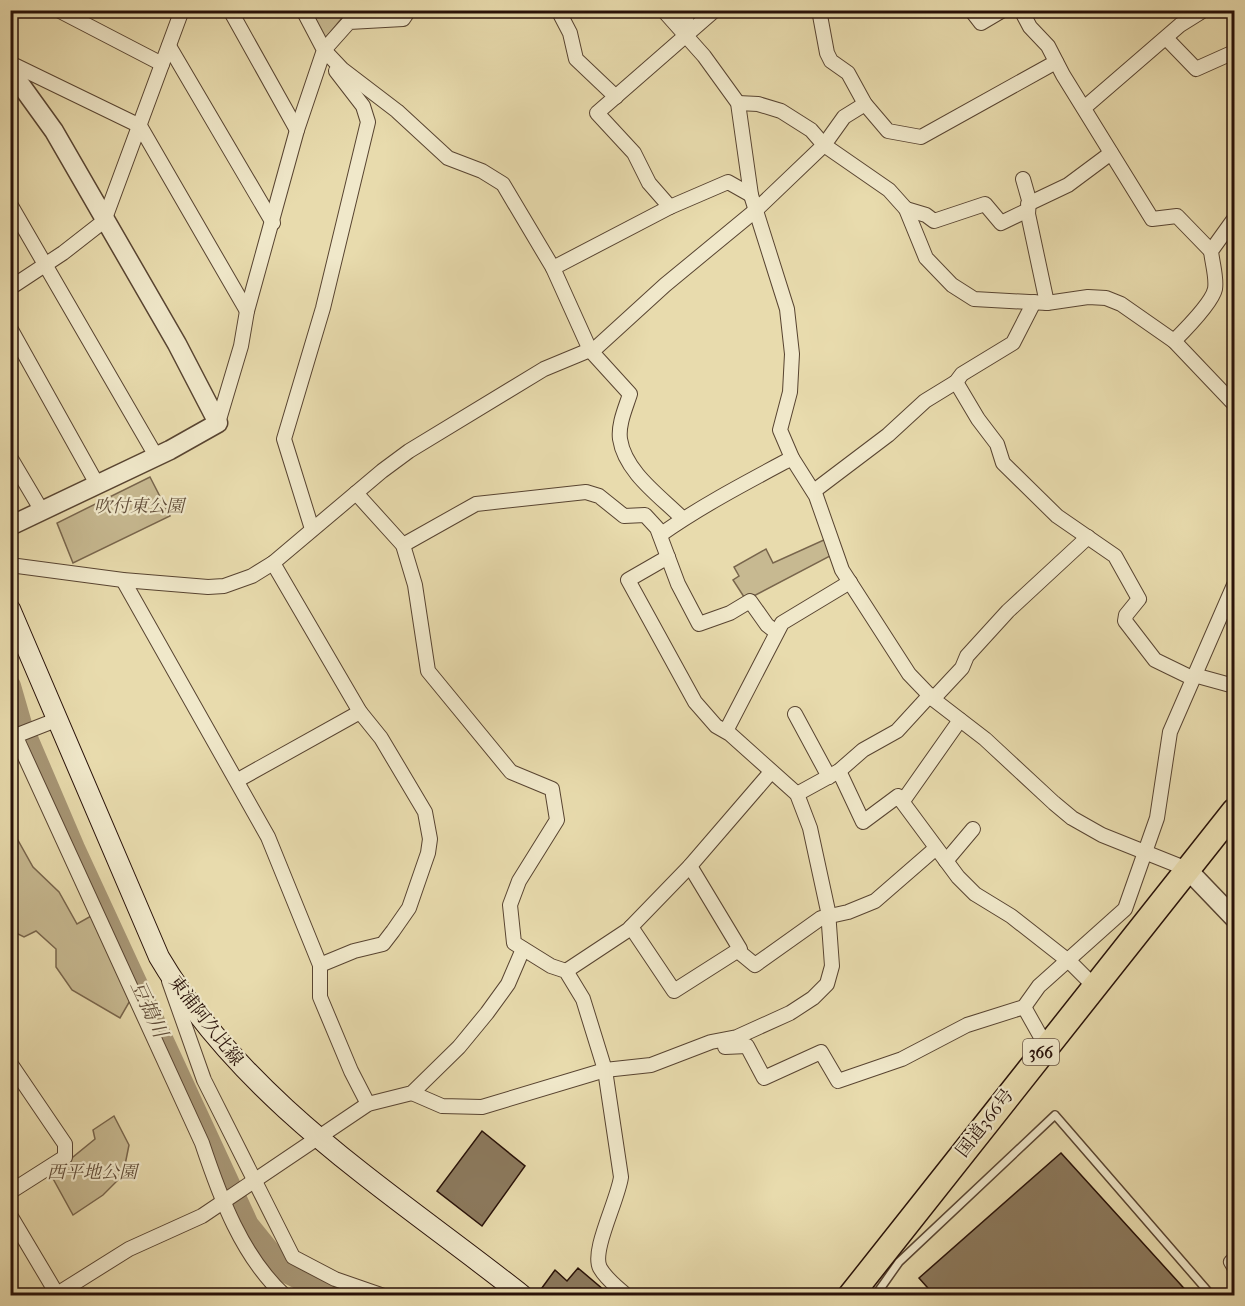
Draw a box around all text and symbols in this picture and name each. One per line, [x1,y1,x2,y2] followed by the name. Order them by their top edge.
[94,496,187,517] park label: 吹付東公園
[164,972,248,1070] street label: 東浦阿久比線
[126,977,173,1043] water label: 豆搗川
[1023,1039,1059,1065] road number: 366
[952,1085,1018,1161] street label: 国道366号
[47,1162,140,1183] park label: 西平地公園

